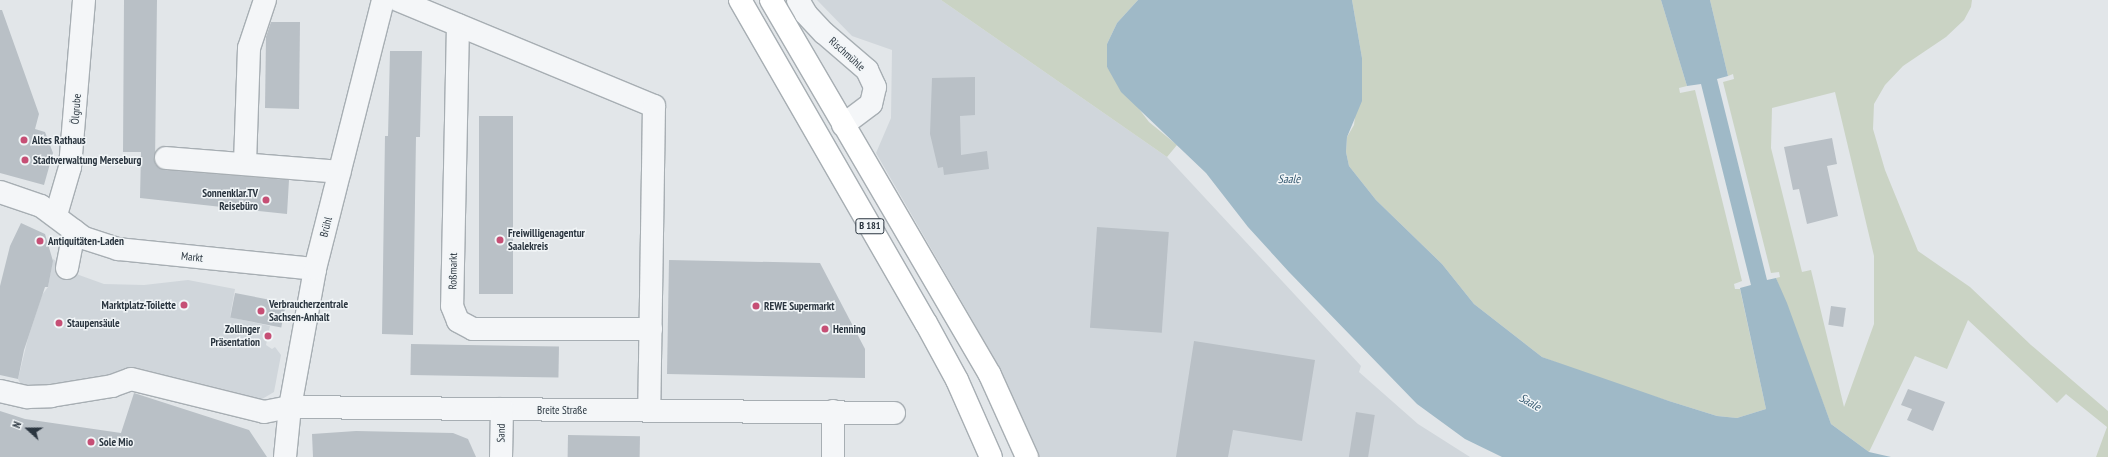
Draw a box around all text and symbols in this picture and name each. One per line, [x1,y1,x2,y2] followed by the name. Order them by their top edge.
[826,34,868,74] street label: Rischmühle
[68,93,84,125] street label: Ölgrube
[32,133,86,147] place label: Altes Rathaus
[19,135,29,145] marker: Altes Rathaus
[33,153,141,167] place label: Stadtverwaltung Merseburg
[20,155,30,165] marker: Stadtverwaltung Merseburg
[1278,172,1300,186] water label: Saale
[202,187,258,213] place label: Sonnenklar.TV Reisebüro
[261,195,271,205] marker: Sonnenklar.TV Reisebüro
[317,216,335,238] street label: Brühl
[855,218,885,234] road number: B 181
[508,227,585,253] place label: Freiwilligenagentur Saalekreis
[48,234,124,248] place label: Antiquitäten-Laden
[495,235,505,245] marker: Freiwilligenagentur Saalekreis
[35,236,45,246] marker: Antiquitäten-Laden
[181,249,203,265] street label: Markt
[446,252,460,290] street label: Roßmarkt
[102,298,176,312] place label: Marktplatz-Toilette
[269,298,348,324] place label: Verbraucherzentrale Sachsen-Anhalt
[764,299,835,313] place label: REWE Supermarkt
[179,300,189,310] marker: Marktplatz-Toilette
[751,301,761,311] marker: REWE Supermarkt
[256,306,266,316] marker: Verbraucherzentrale Sachsen-Anhalt
[67,316,120,330] place label: Staupensäule
[54,318,64,328] marker: Staupensäule
[833,322,866,336] place label: Henning
[210,323,260,349] place label: Zollinger Präsentation
[820,324,830,334] marker: Henning
[263,331,273,341] marker: Zollinger Präsentation
[1517,390,1543,414] water label: Saale
[537,403,587,417] street label: Breite Straße
[8,409,48,449] north arrow
[9,419,24,430] text: N
[494,424,508,442] street label: Sand
[99,435,133,449] place label: Sole Mio
[86,437,96,447] marker: Sole Mio

